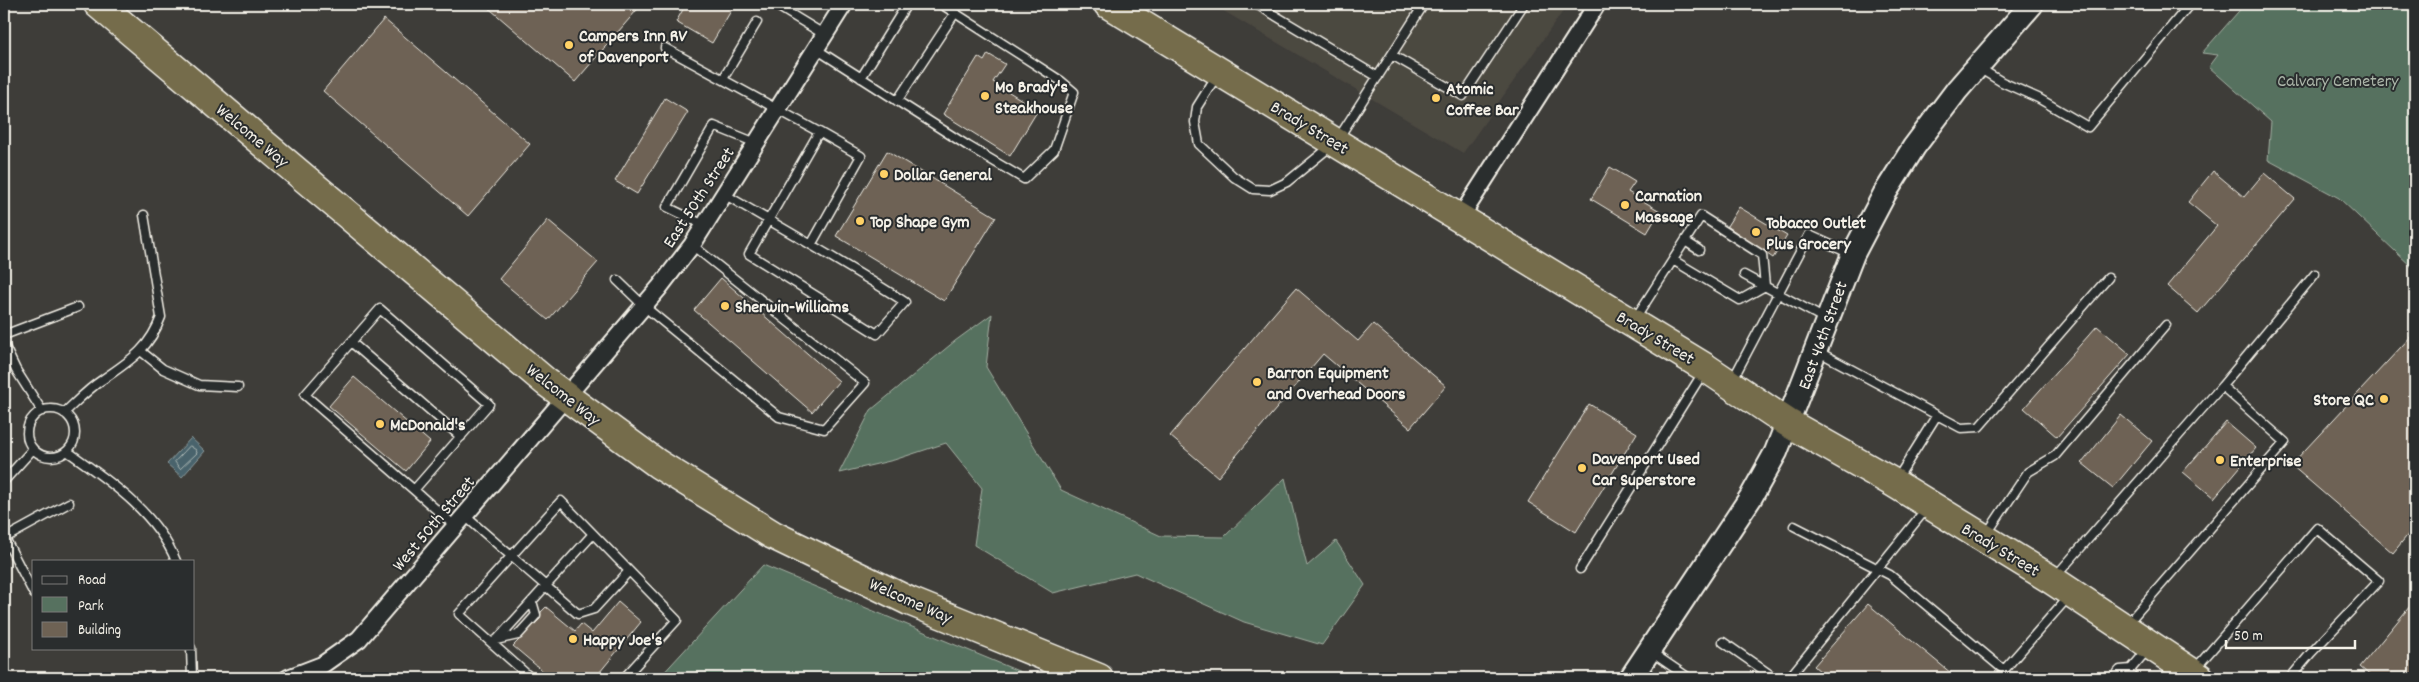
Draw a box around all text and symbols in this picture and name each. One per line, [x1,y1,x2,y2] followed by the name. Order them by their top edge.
[579,25,687,71] place label: Campers Inn RV of Davenport
[563,39,575,51] marker: Campers Inn RV of Davenport
[2277,70,2399,95] park label: Calvary Cemetery
[995,76,1073,122] place label: Mo Brady's Steakhouse
[1446,78,1519,124] place label: Atomic Coffee Bar
[979,90,991,102] marker: Mo Brady's Steakhouse
[1430,92,1442,104] marker: Atomic Coffee Bar
[1265,96,1353,163] street label: Brady Street
[210,99,294,175] street label: Welcome Way
[658,143,742,254] street label: East 50th Street
[894,164,992,189] place label: Dollar General
[878,168,890,180] marker: Dollar General
[1635,185,1702,231] place label: Carnation Massage
[1619,199,1631,211] marker: Carnation Massage
[870,211,970,236] place label: Top Shape Gym
[1766,212,1866,258] place label: Tobacco Outlet Plus Grocery
[854,215,866,227] marker: Top Shape Gym
[1750,226,1762,238] marker: Tobacco Outlet Plus Grocery
[1793,278,1856,394] street label: East 46th Street
[735,296,849,321] place label: Sherwin-Williams
[719,300,731,312] marker: Sherwin-Williams
[1611,306,1699,373] street label: Brady Street
[520,359,605,433] street label: Welcome Way
[1267,362,1406,408] place label: Barron Equipment and Overhead Doors
[1251,376,1263,388] marker: Barron Equipment and Overhead Doors
[2313,389,2374,414] place label: Store QC
[2378,393,2390,405] marker: Store QC
[390,414,466,439] place label: McDonald's
[374,418,386,430] marker: McDonald's
[1592,448,1700,494] place label: Davenport Used Car Superstore
[2230,450,2302,475] place label: Enterprise
[2214,454,2226,466] marker: Enterprise
[1576,462,1588,474] marker: Davenport Used Car Superstore
[388,471,482,578] street label: West 50th Street
[1956,518,2044,585] street label: Brady Street
[32,560,195,650] legend
[78,570,106,592] text: Road
[865,573,956,632] street label: Welcome Way
[78,596,104,618] text: Park
[2226,617,2355,649] scale bar
[78,620,121,642] text: Building
[2234,626,2263,648] text: 50 m
[583,629,663,654] place label: Happy Joe's
[567,633,579,645] marker: Happy Joe's

